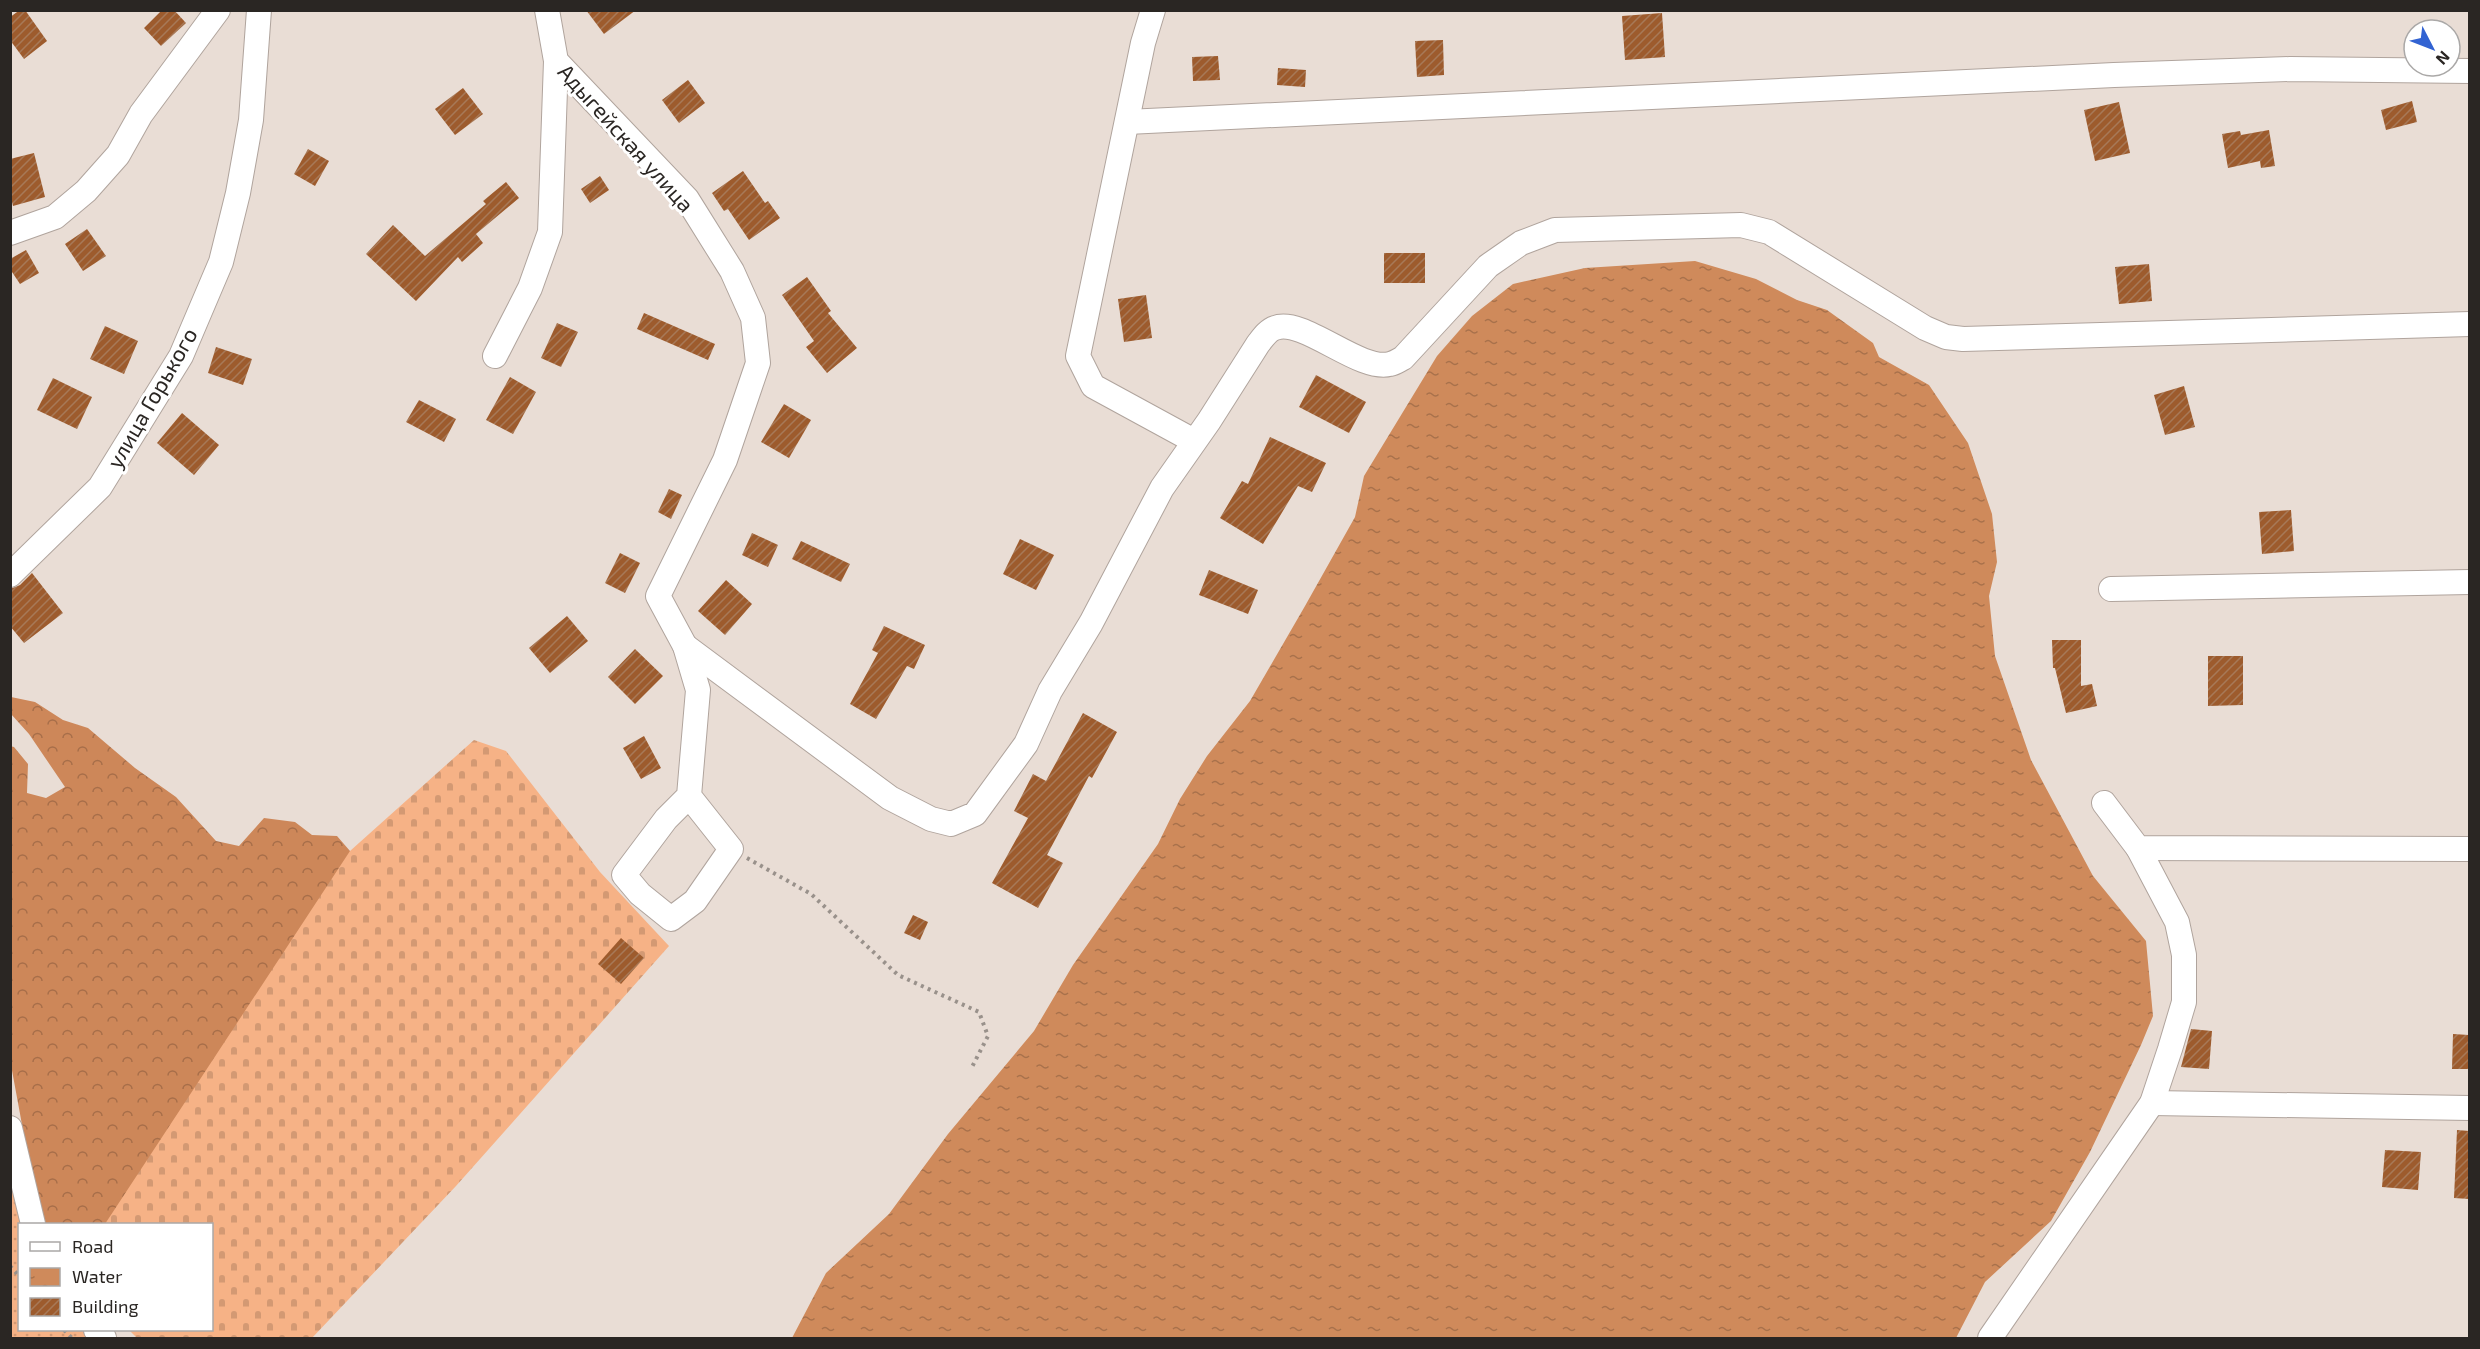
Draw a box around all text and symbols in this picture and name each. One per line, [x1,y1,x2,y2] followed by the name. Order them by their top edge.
[2402,18,2462,78] north arrow
[2433,48,2454,69] text: N
[553,58,700,217] street label: Адыгейская улица
[100,323,203,473] street label: улица Горького
[18,1223,213,1331] legend
[72,1235,113,1257] text: Road
[72,1265,122,1287] text: Water
[72,1295,139,1317] text: Building

